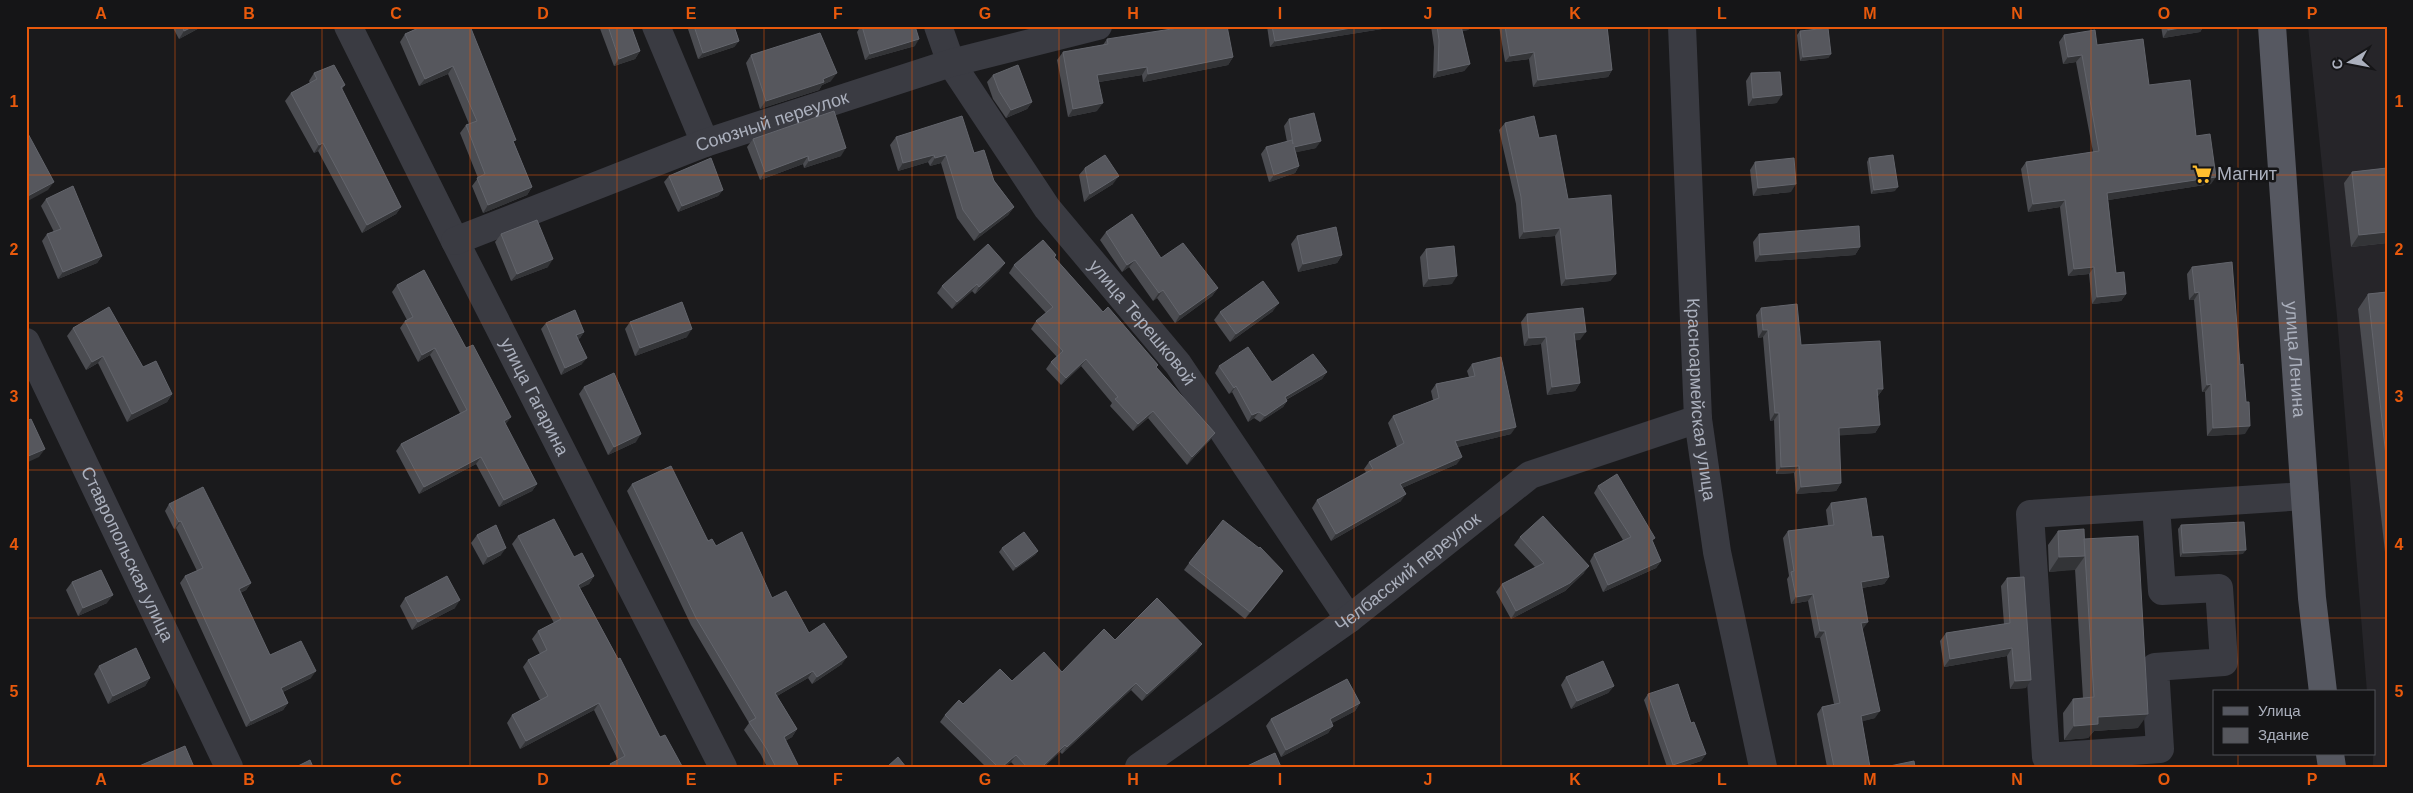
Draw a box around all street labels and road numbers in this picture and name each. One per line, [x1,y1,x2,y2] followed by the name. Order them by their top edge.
[693,87,851,156] street label: Союзный переулок
[1085,256,1199,389] street label: улица Терешковой
[1683,298,1720,503] street label: Красноармейская улица
[2281,300,2309,419] street label: улица Ленина
[496,335,573,460] street label: улица Гагарина
[77,463,178,646] street label: Ставропольская улица
[1331,508,1484,636] street label: Челбасский переулок

